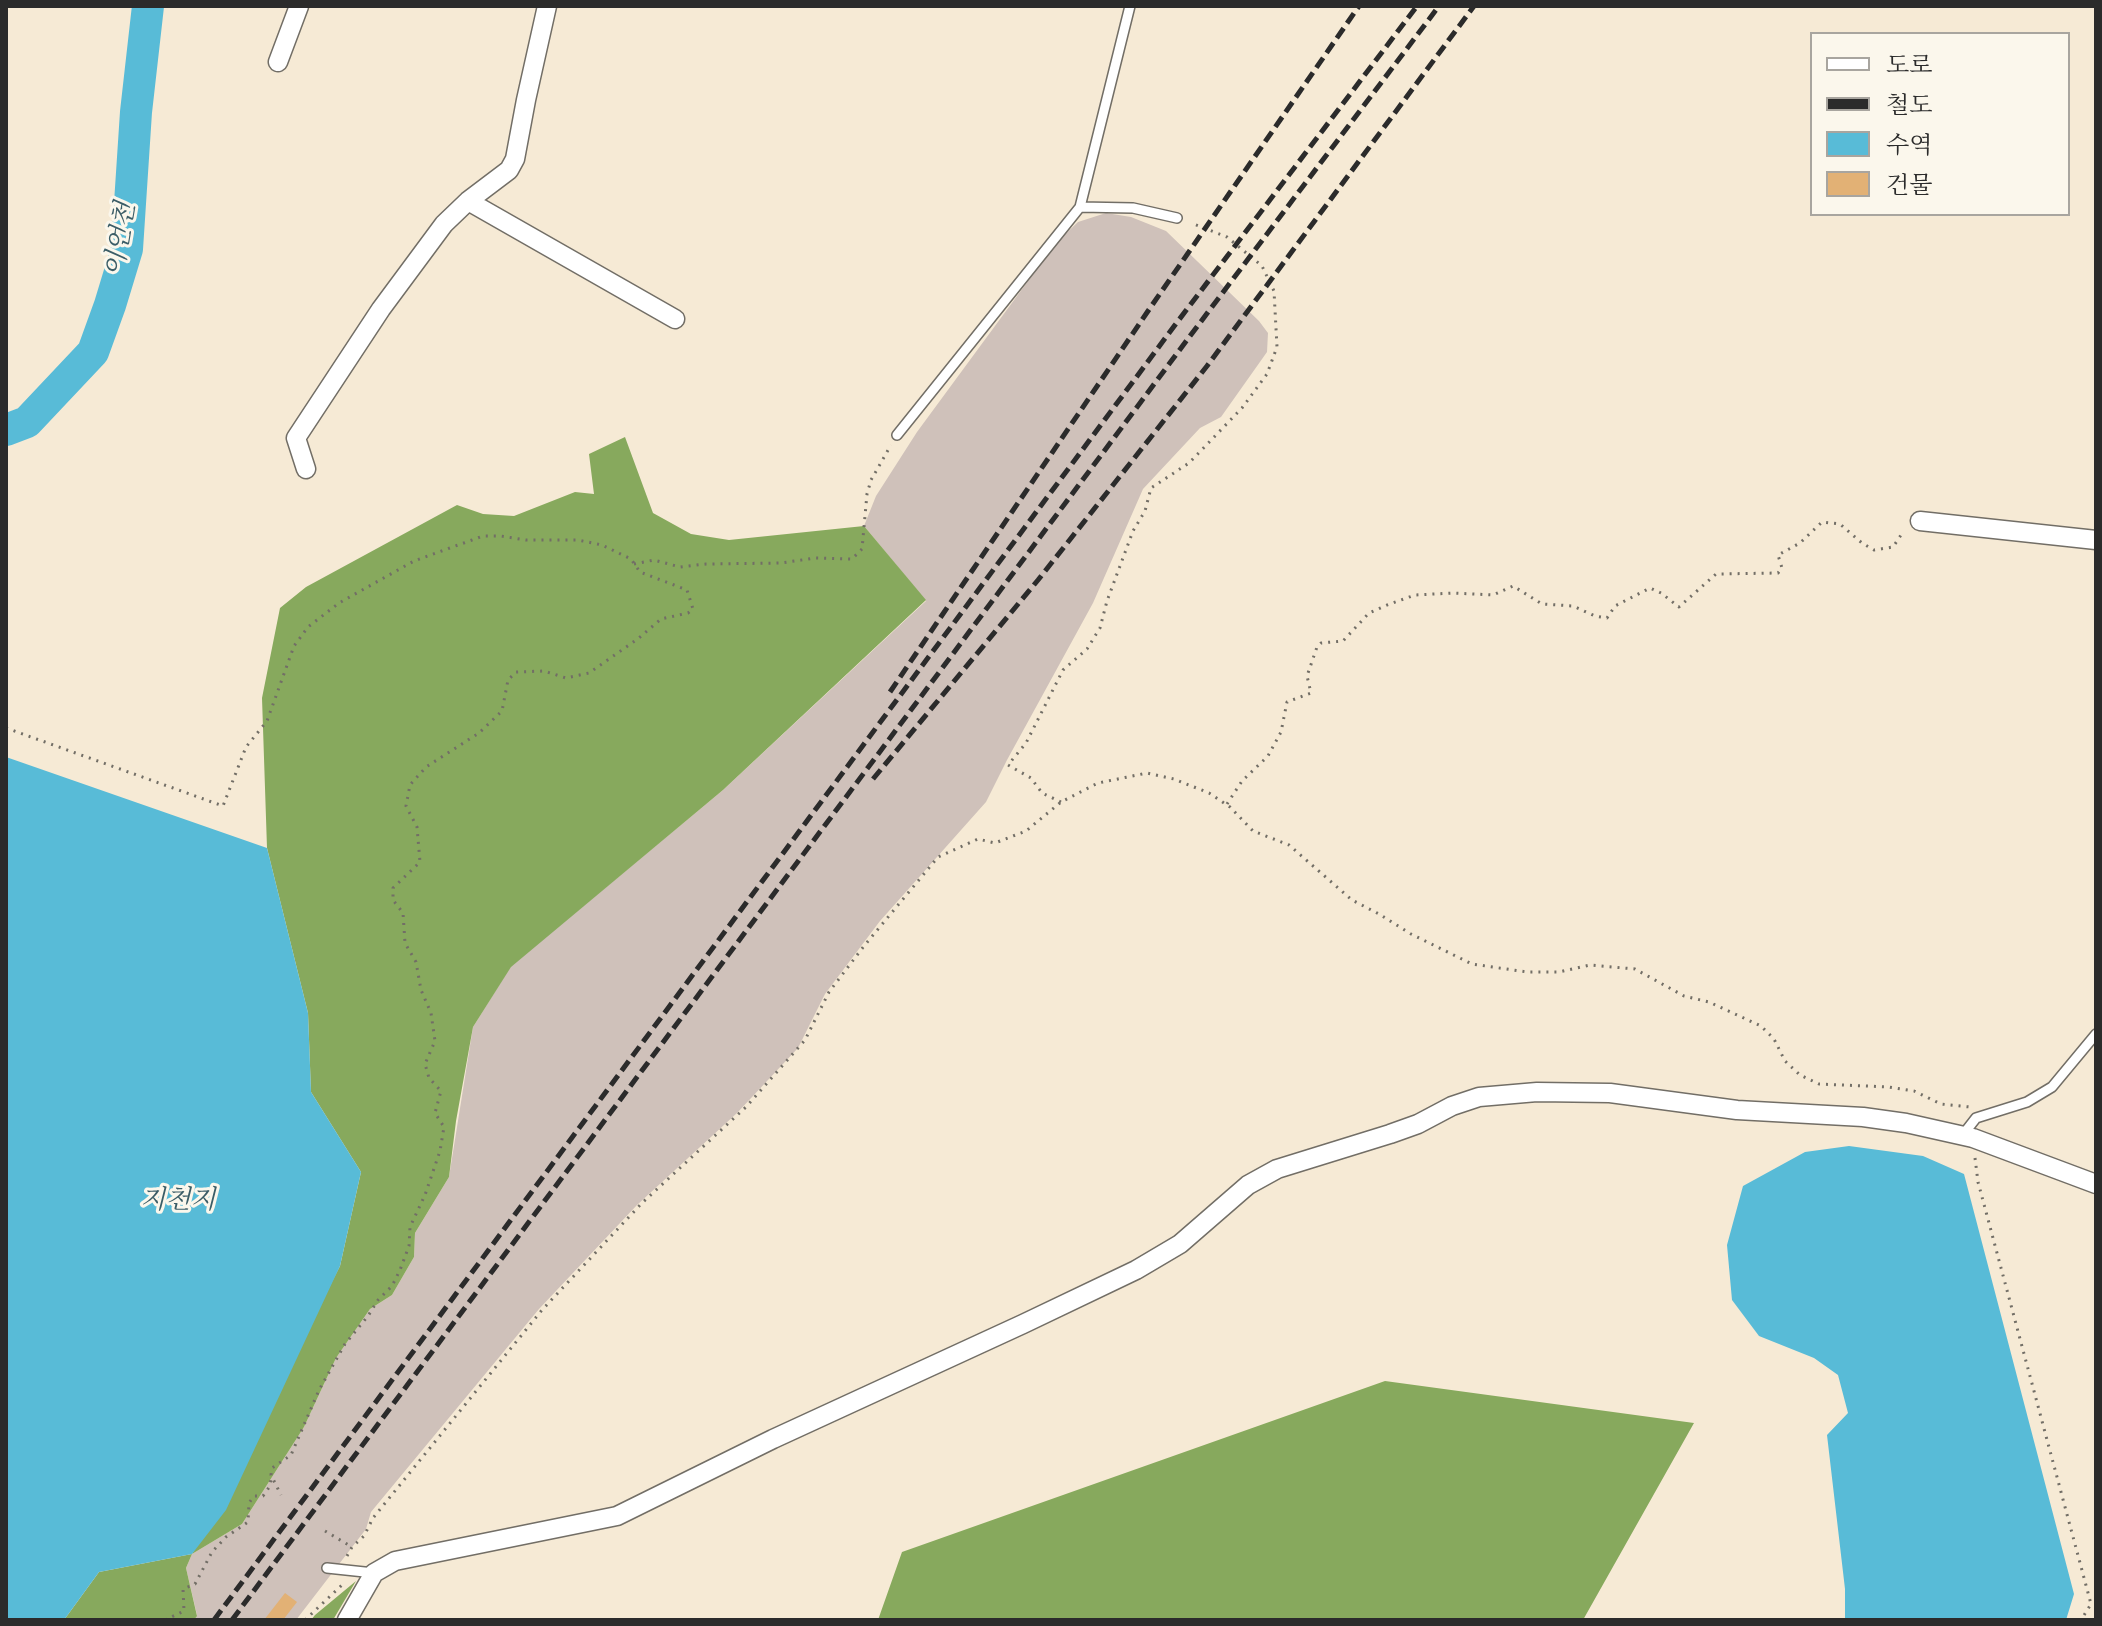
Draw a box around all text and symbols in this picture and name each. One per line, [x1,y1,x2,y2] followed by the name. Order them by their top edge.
[1810,32,2070,216] legend
[1886,50,1932,84] text: 도로
[1886,90,1932,124] text: 철도
[1886,130,1932,164] text: 수역
[1886,170,1932,204] text: 건물
[101,200,145,280] water label: 이언천
[140,1187,216,1219] water label: 지천지

